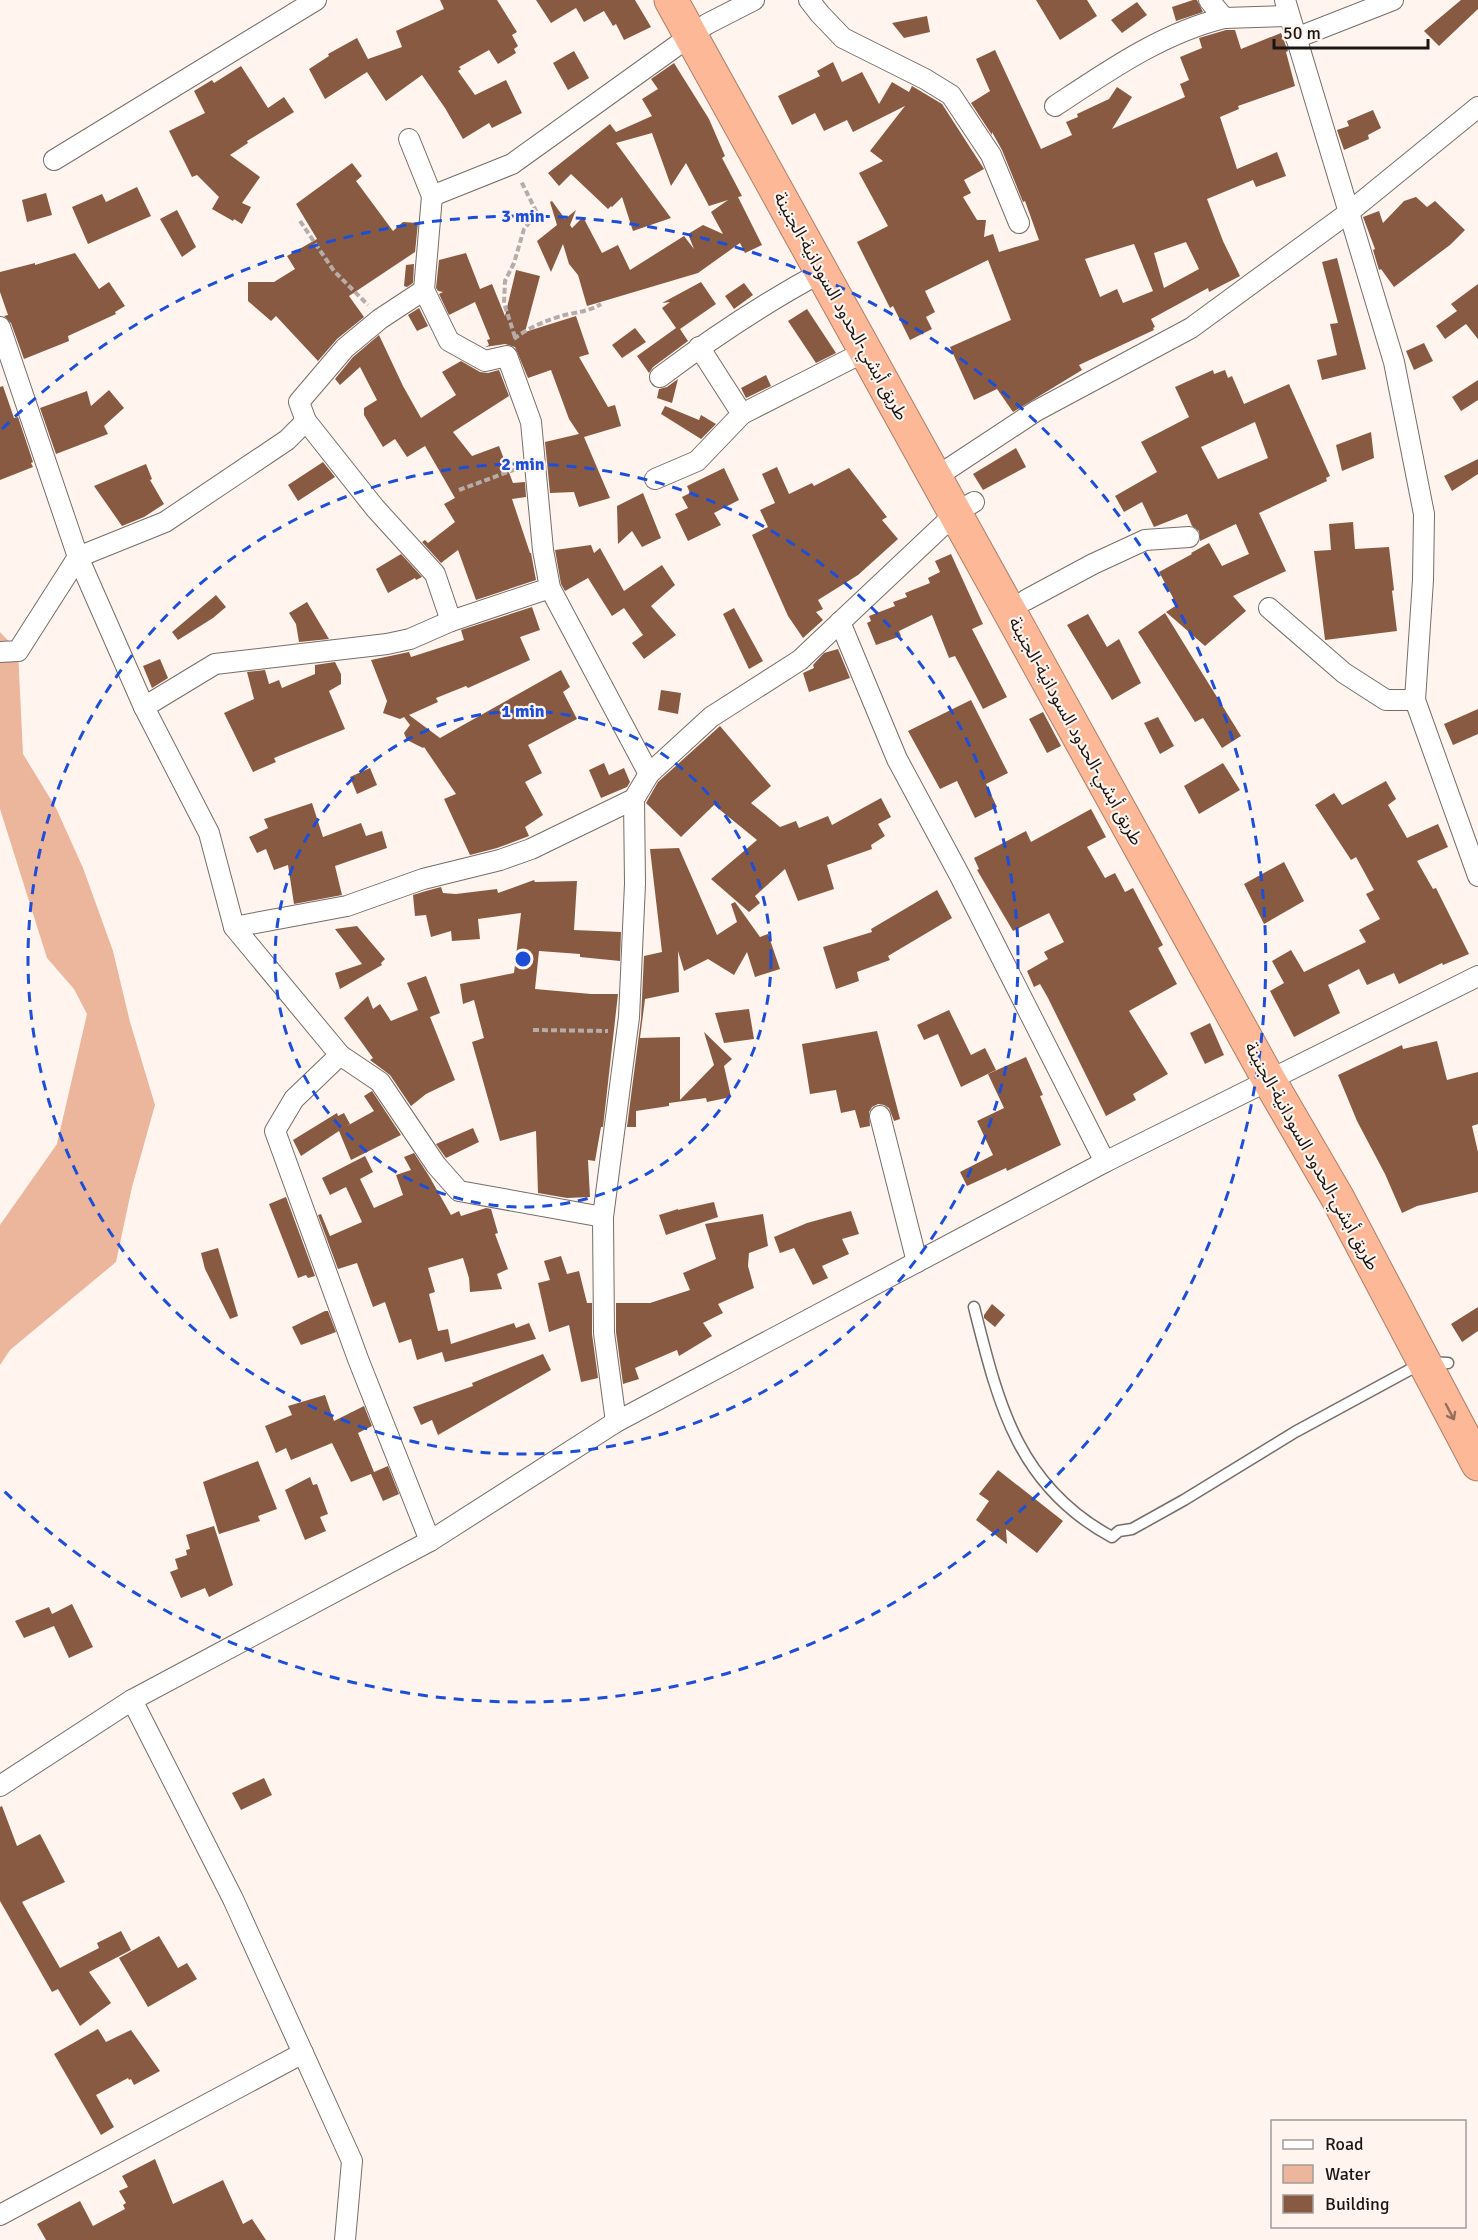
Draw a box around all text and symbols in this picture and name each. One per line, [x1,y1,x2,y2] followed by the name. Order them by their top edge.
[1274,12,1428,50] scale bar
[1283,22,1321,44] text: 50 m
[767,188,913,425] street label: طريق أبشي-الحدود السودانية-الجنينة
[501,205,545,227] text: 3 min
[501,453,545,475] text: 2 min
[1002,613,1148,850] street label: طريق أبشي-الحدود السودانية-الجنينة
[501,700,545,722] text: 1 min
[513,949,533,969] centre of rings
[1238,1038,1384,1275] street label: طريق أبشي-الحدود السودانية-الجنينة
[1445,1402,1456,1420] one-way arrow
[1271,2120,1466,2228] legend
[1325,2133,1364,2155] text: Road
[1325,2163,1371,2185] text: Water
[1325,2193,1389,2215] text: Building

